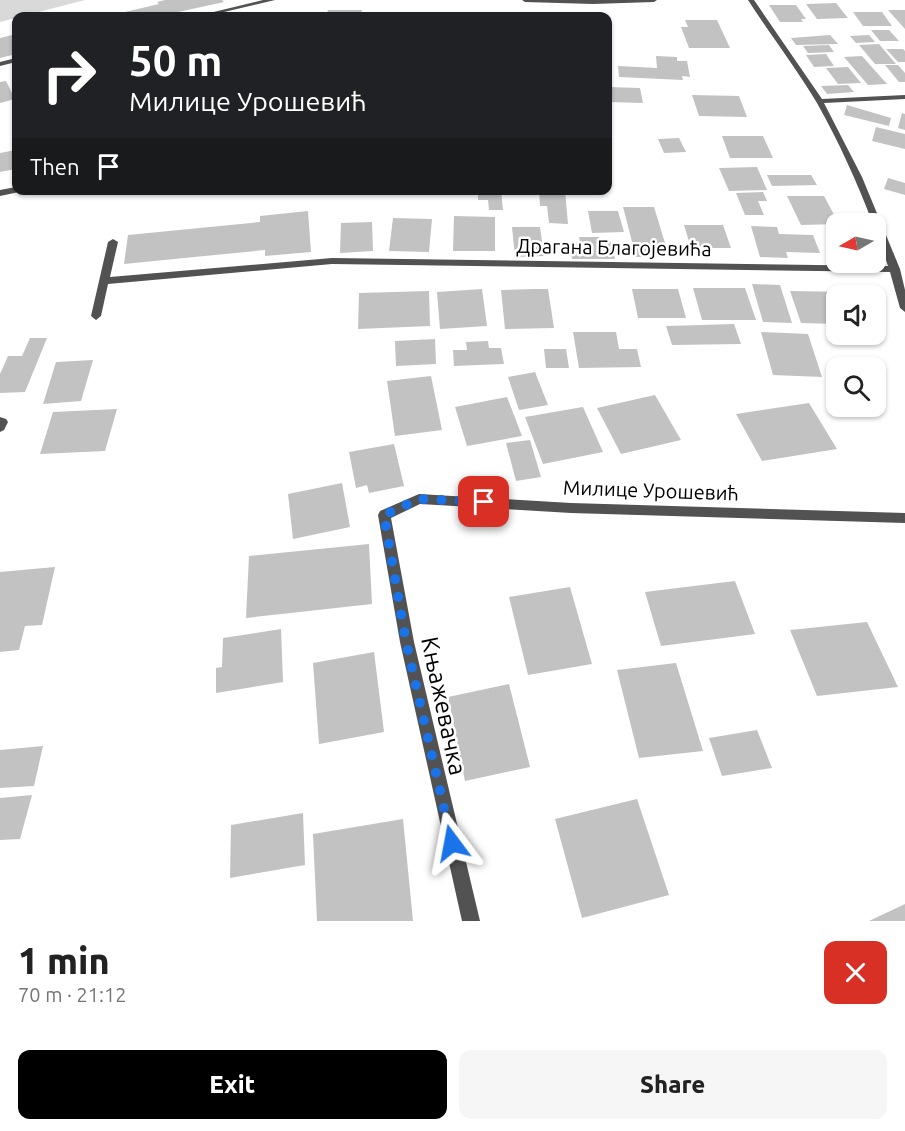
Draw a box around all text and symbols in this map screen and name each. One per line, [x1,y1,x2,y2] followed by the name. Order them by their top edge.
[30,36,108,114] icon: right
[129,37,223,84] text: 50 m
[129,86,367,116] text: Милице Урошевић
[92,150,125,183] icon: arrive
[30,154,80,179] text: Then
[826,213,886,273] north arrow
[826,213,886,417] map controls
[516,234,712,260] street label: Драгана Благојевића
[826,285,886,345] button: sound
[826,357,886,417] button: search
[563,475,739,505] street label: Милице Урошевић
[458,476,509,527] pin
[467,485,500,518] icon: arrive
[416,634,472,778] street label: Књажевачка
[420,811,484,875] position arrow
[18,940,110,981] text: 1 min
[824,941,887,1004] button: close
[18,983,127,1006] text: 70 m · 21:12
[18,1050,447,1119] button: Exit
[459,1050,887,1119] button: Share

